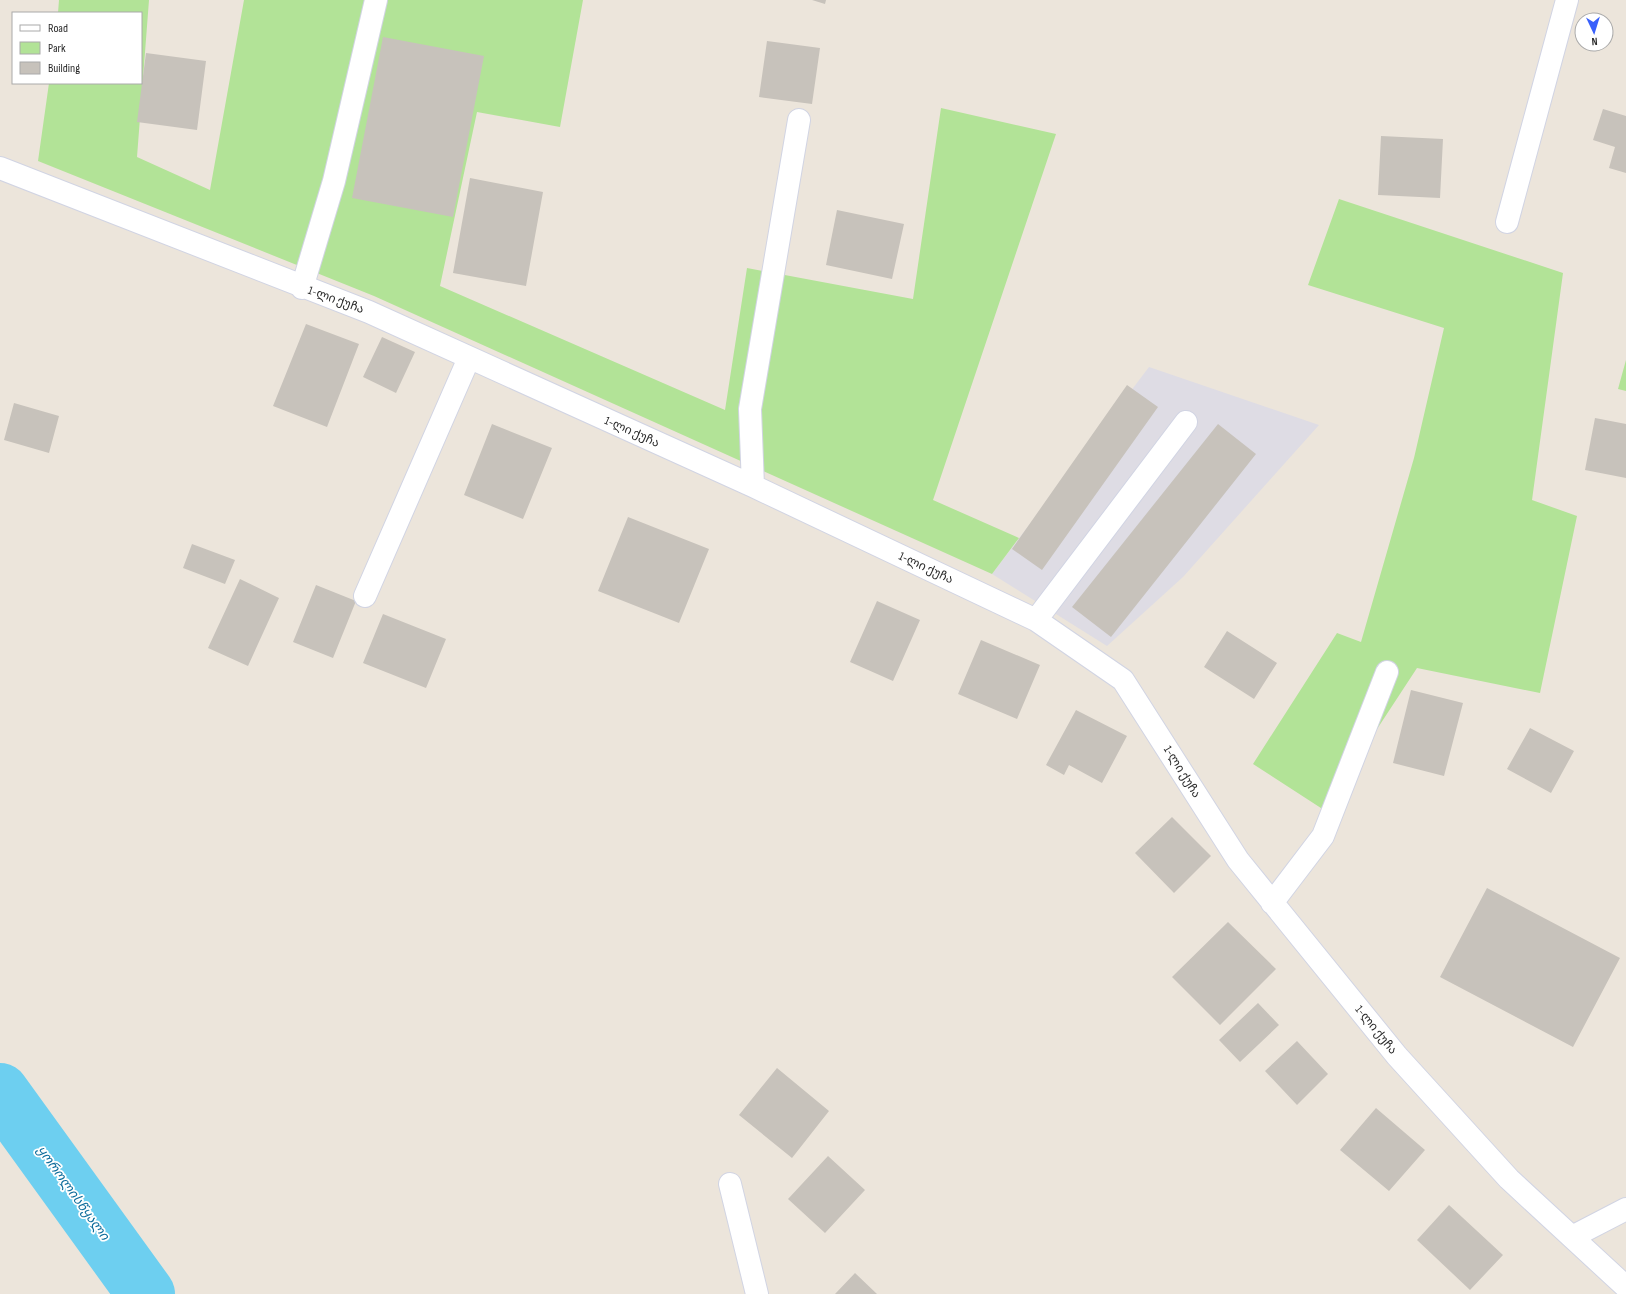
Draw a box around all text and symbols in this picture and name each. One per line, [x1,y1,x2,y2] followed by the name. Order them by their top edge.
[12,12,142,84] legend
[1574,12,1614,52] north arrow
[48,21,68,36] text: Road
[1591,35,1598,48] text: N
[48,41,66,56] text: Park
[48,61,80,76] text: Building
[306,283,366,317] street label: 1-ლი ქუჩა
[602,413,662,451] street label: 1-ლი ქუჩა
[896,549,956,587] street label: 1-ლი ქუჩა
[1160,743,1204,801] street label: 1-ლი ქუჩა
[1352,1003,1400,1057] street label: 1-ლი ქუჩა
[33,1143,113,1244] water label: ყოროლისწყალი

